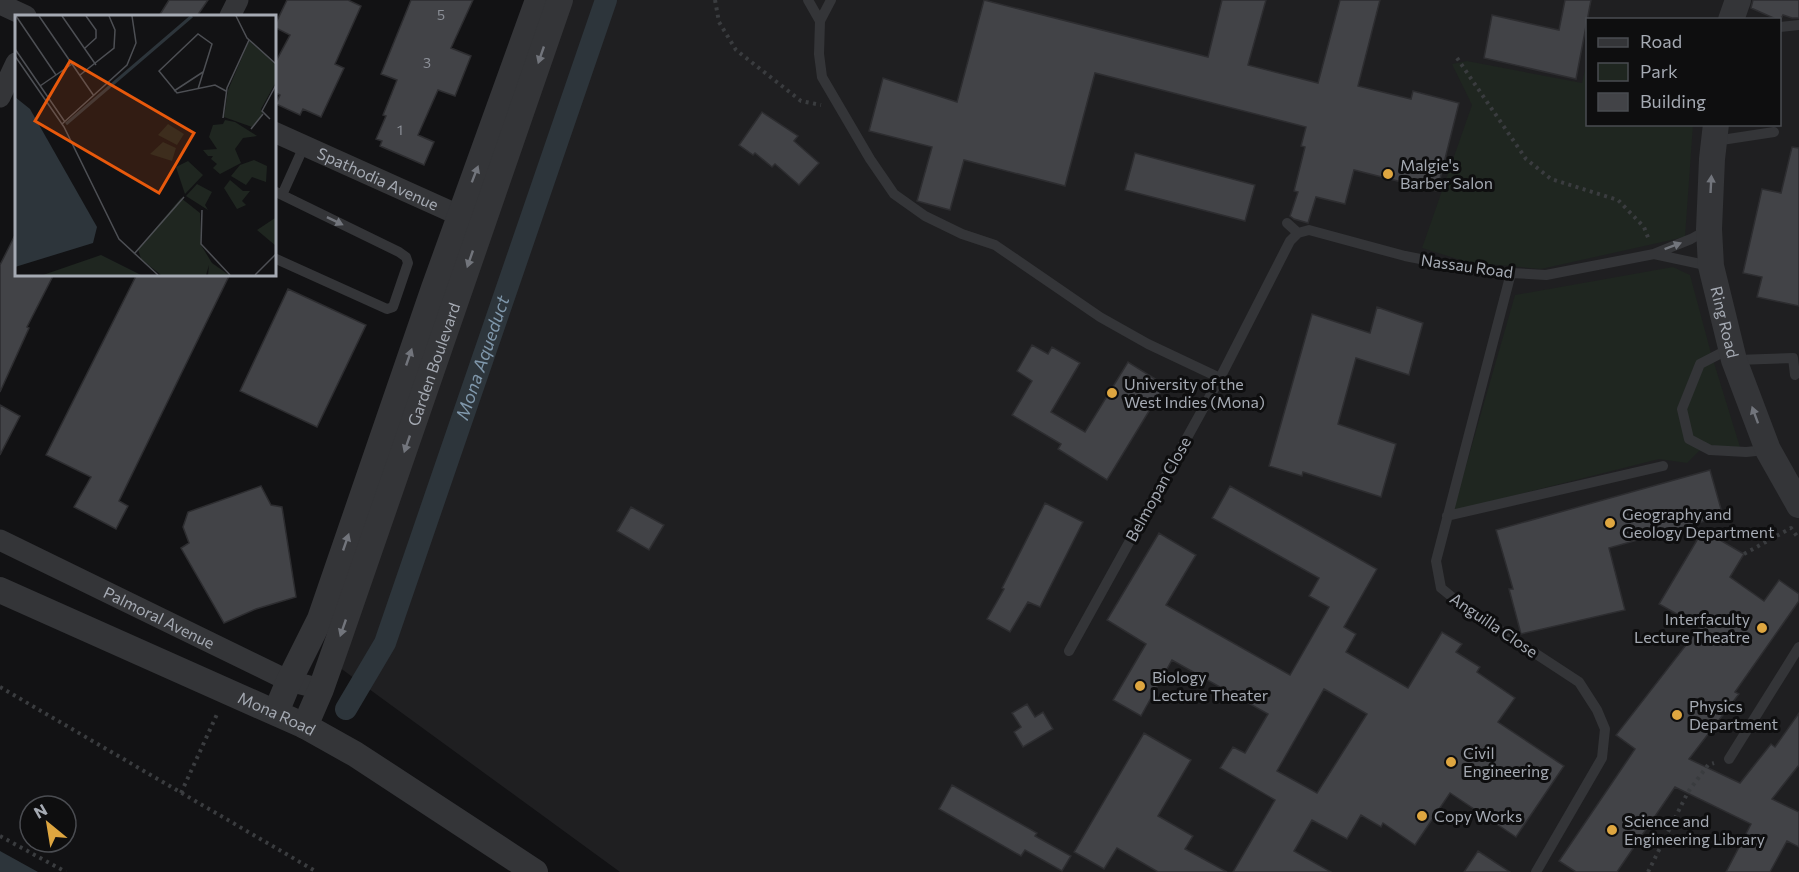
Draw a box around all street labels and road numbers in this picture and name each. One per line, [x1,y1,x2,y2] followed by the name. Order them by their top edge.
[315,143,442,214] street label: Spathodia Avenue
[1420,250,1514,281] street label: Nassau Road
[1707,284,1743,360] street label: Ring Road
[403,300,463,428] street label: Garden Boulevard
[1121,433,1194,544] street label: Belmopan Close
[101,582,218,652] street label: Palmoral Avenue
[1447,588,1542,661] street label: Anguilla Close
[235,687,319,739] street label: Mona Road

